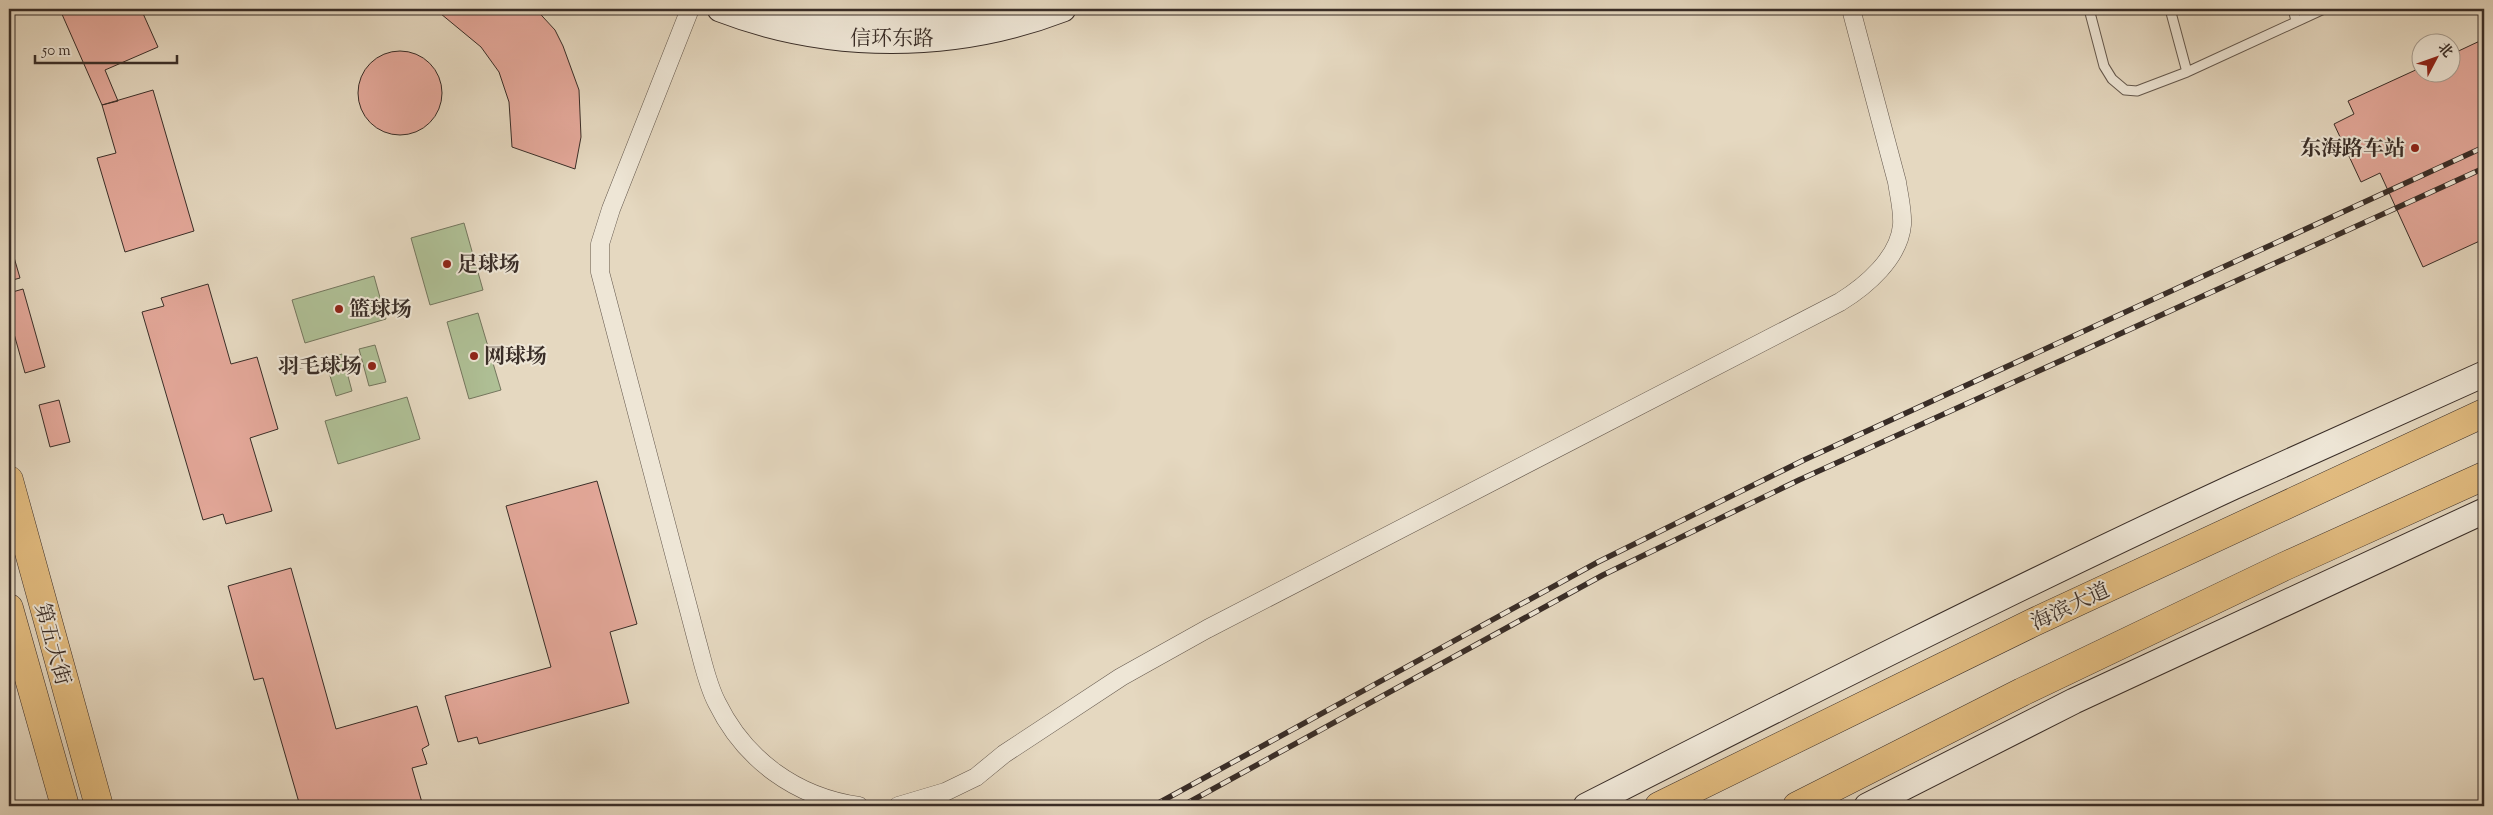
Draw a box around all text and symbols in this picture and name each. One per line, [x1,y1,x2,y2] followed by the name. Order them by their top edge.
[850,25,934,55] street label: 信环东路
[35,32,178,64] scale bar
[2410,32,2460,82] north arrow
[2432,39,2456,63] text: 北
[41,41,71,62] text: 50 m
[2300,135,2405,165] place label: 东海路车站
[2409,142,2421,154] marker: 东海路车站
[457,251,520,281] place label: 足球场
[441,258,453,270] marker: 足球场
[349,296,412,326] place label: 篮球场
[333,303,345,315] marker: 篮球场
[484,343,547,373] place label: 网球场
[468,350,480,362] marker: 网球场
[278,353,362,383] place label: 羽毛球场
[366,360,378,372] marker: 羽毛球场
[2026,576,2115,639] street label: 海滨大道
[26,600,76,689] street label: 第五大街

